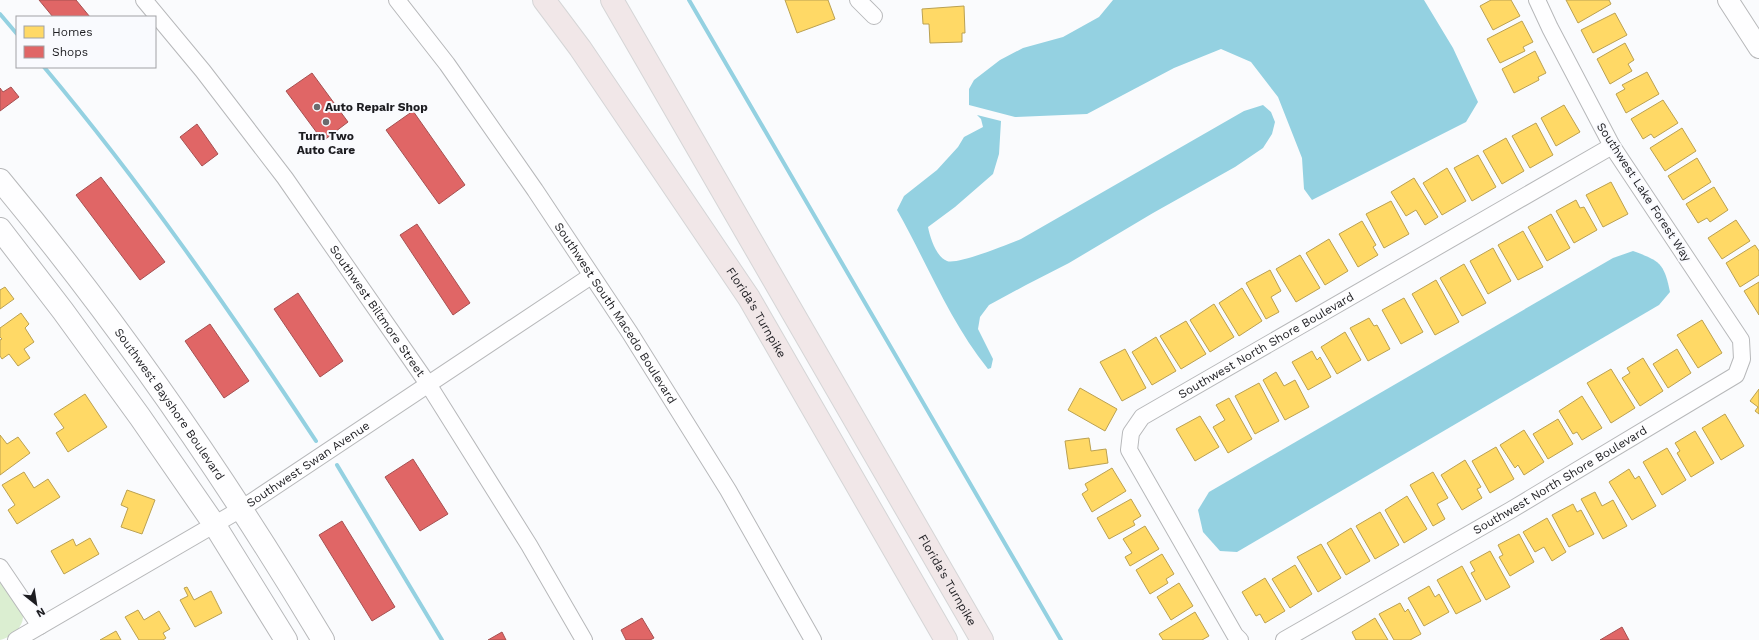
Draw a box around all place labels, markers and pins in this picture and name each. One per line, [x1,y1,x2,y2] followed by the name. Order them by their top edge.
[325,100,428,114] place label: Auto Repair Shop
[312,102,322,112] marker: Auto Repair Shop
[321,117,331,127] marker: Turn Two Auto Care
[297,129,355,157] place label: Turn Two Auto Care

